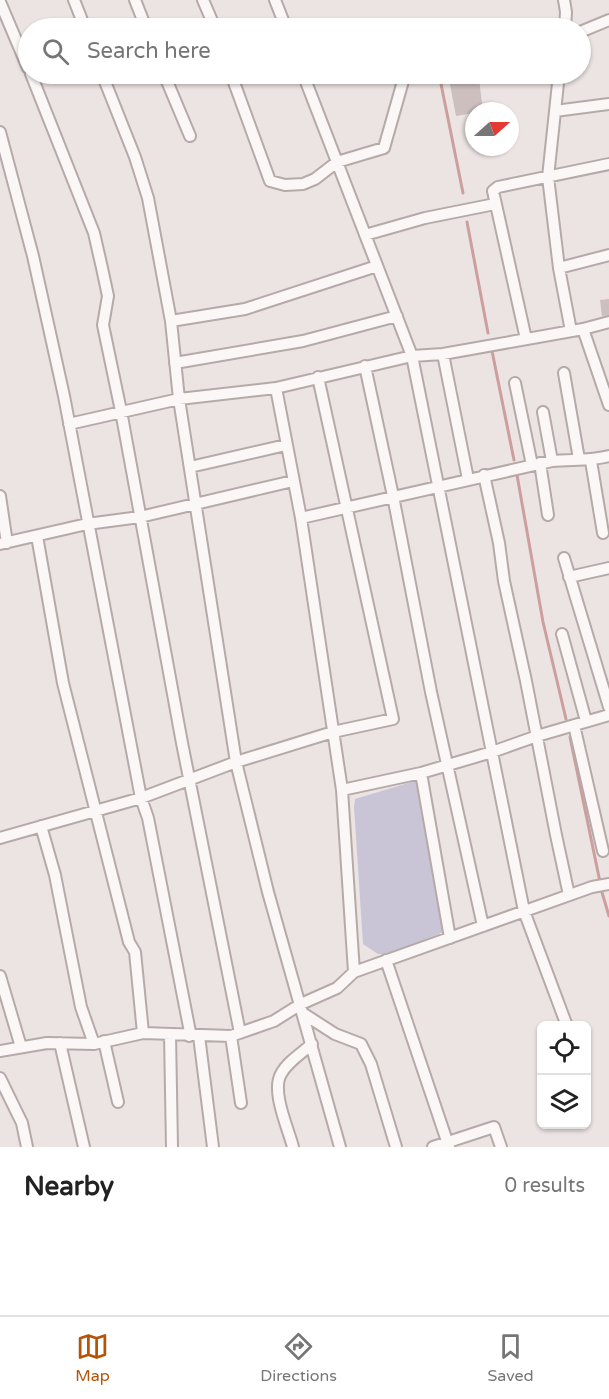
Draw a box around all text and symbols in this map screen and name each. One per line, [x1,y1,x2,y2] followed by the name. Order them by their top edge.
[18,18,591,84] search box
[39,35,72,68] icon: search
[87,38,211,64] text: Search here
[465,102,519,156] north arrow
[537,1021,591,1129] map controls
[537,1021,591,1075] button: locate
[537,1075,591,1129] button: layers
[24,1171,114,1202] text: Nearby
[505,1174,585,1198] text: 0 results
[75,1330,110,1386] tab: Map
[260,1330,337,1386] tab: Directions
[487,1330,534,1386] tab: Saved

